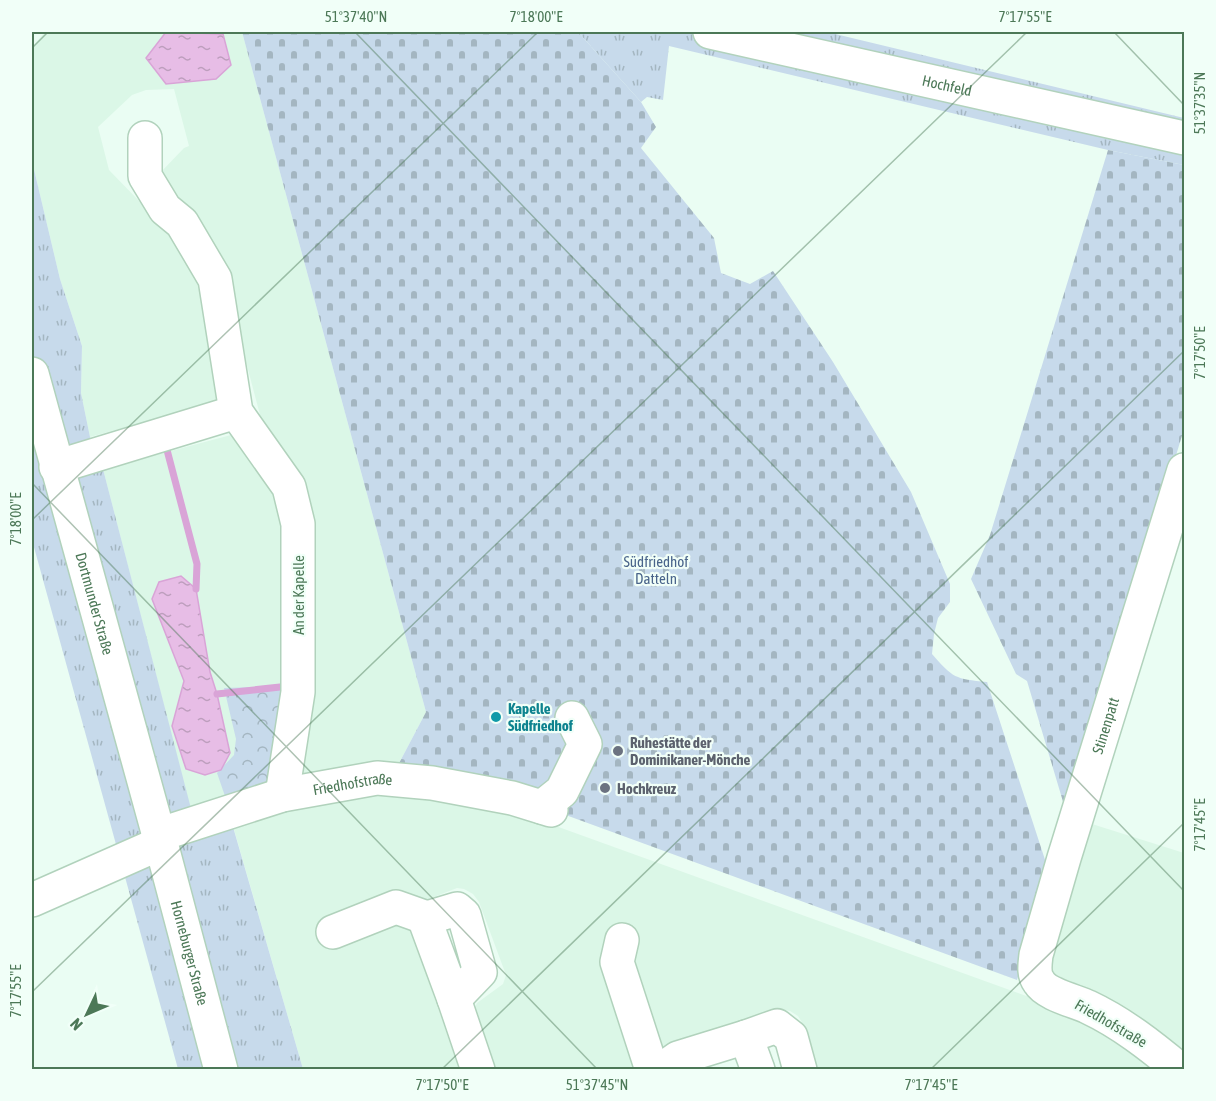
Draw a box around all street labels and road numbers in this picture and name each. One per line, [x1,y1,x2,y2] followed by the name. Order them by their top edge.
[921,71,974,99] street label: Hochfeld
[73,550,117,657] street label: Dortmunder Straße
[290,555,307,635] street label: An der Kapelle
[1088,695,1122,756] street label: Stinenpatt
[311,769,393,798] street label: Friedhofstraße
[168,899,212,1007] street label: Horneburger Straße
[1072,996,1150,1051] street label: Friedhofstraße

